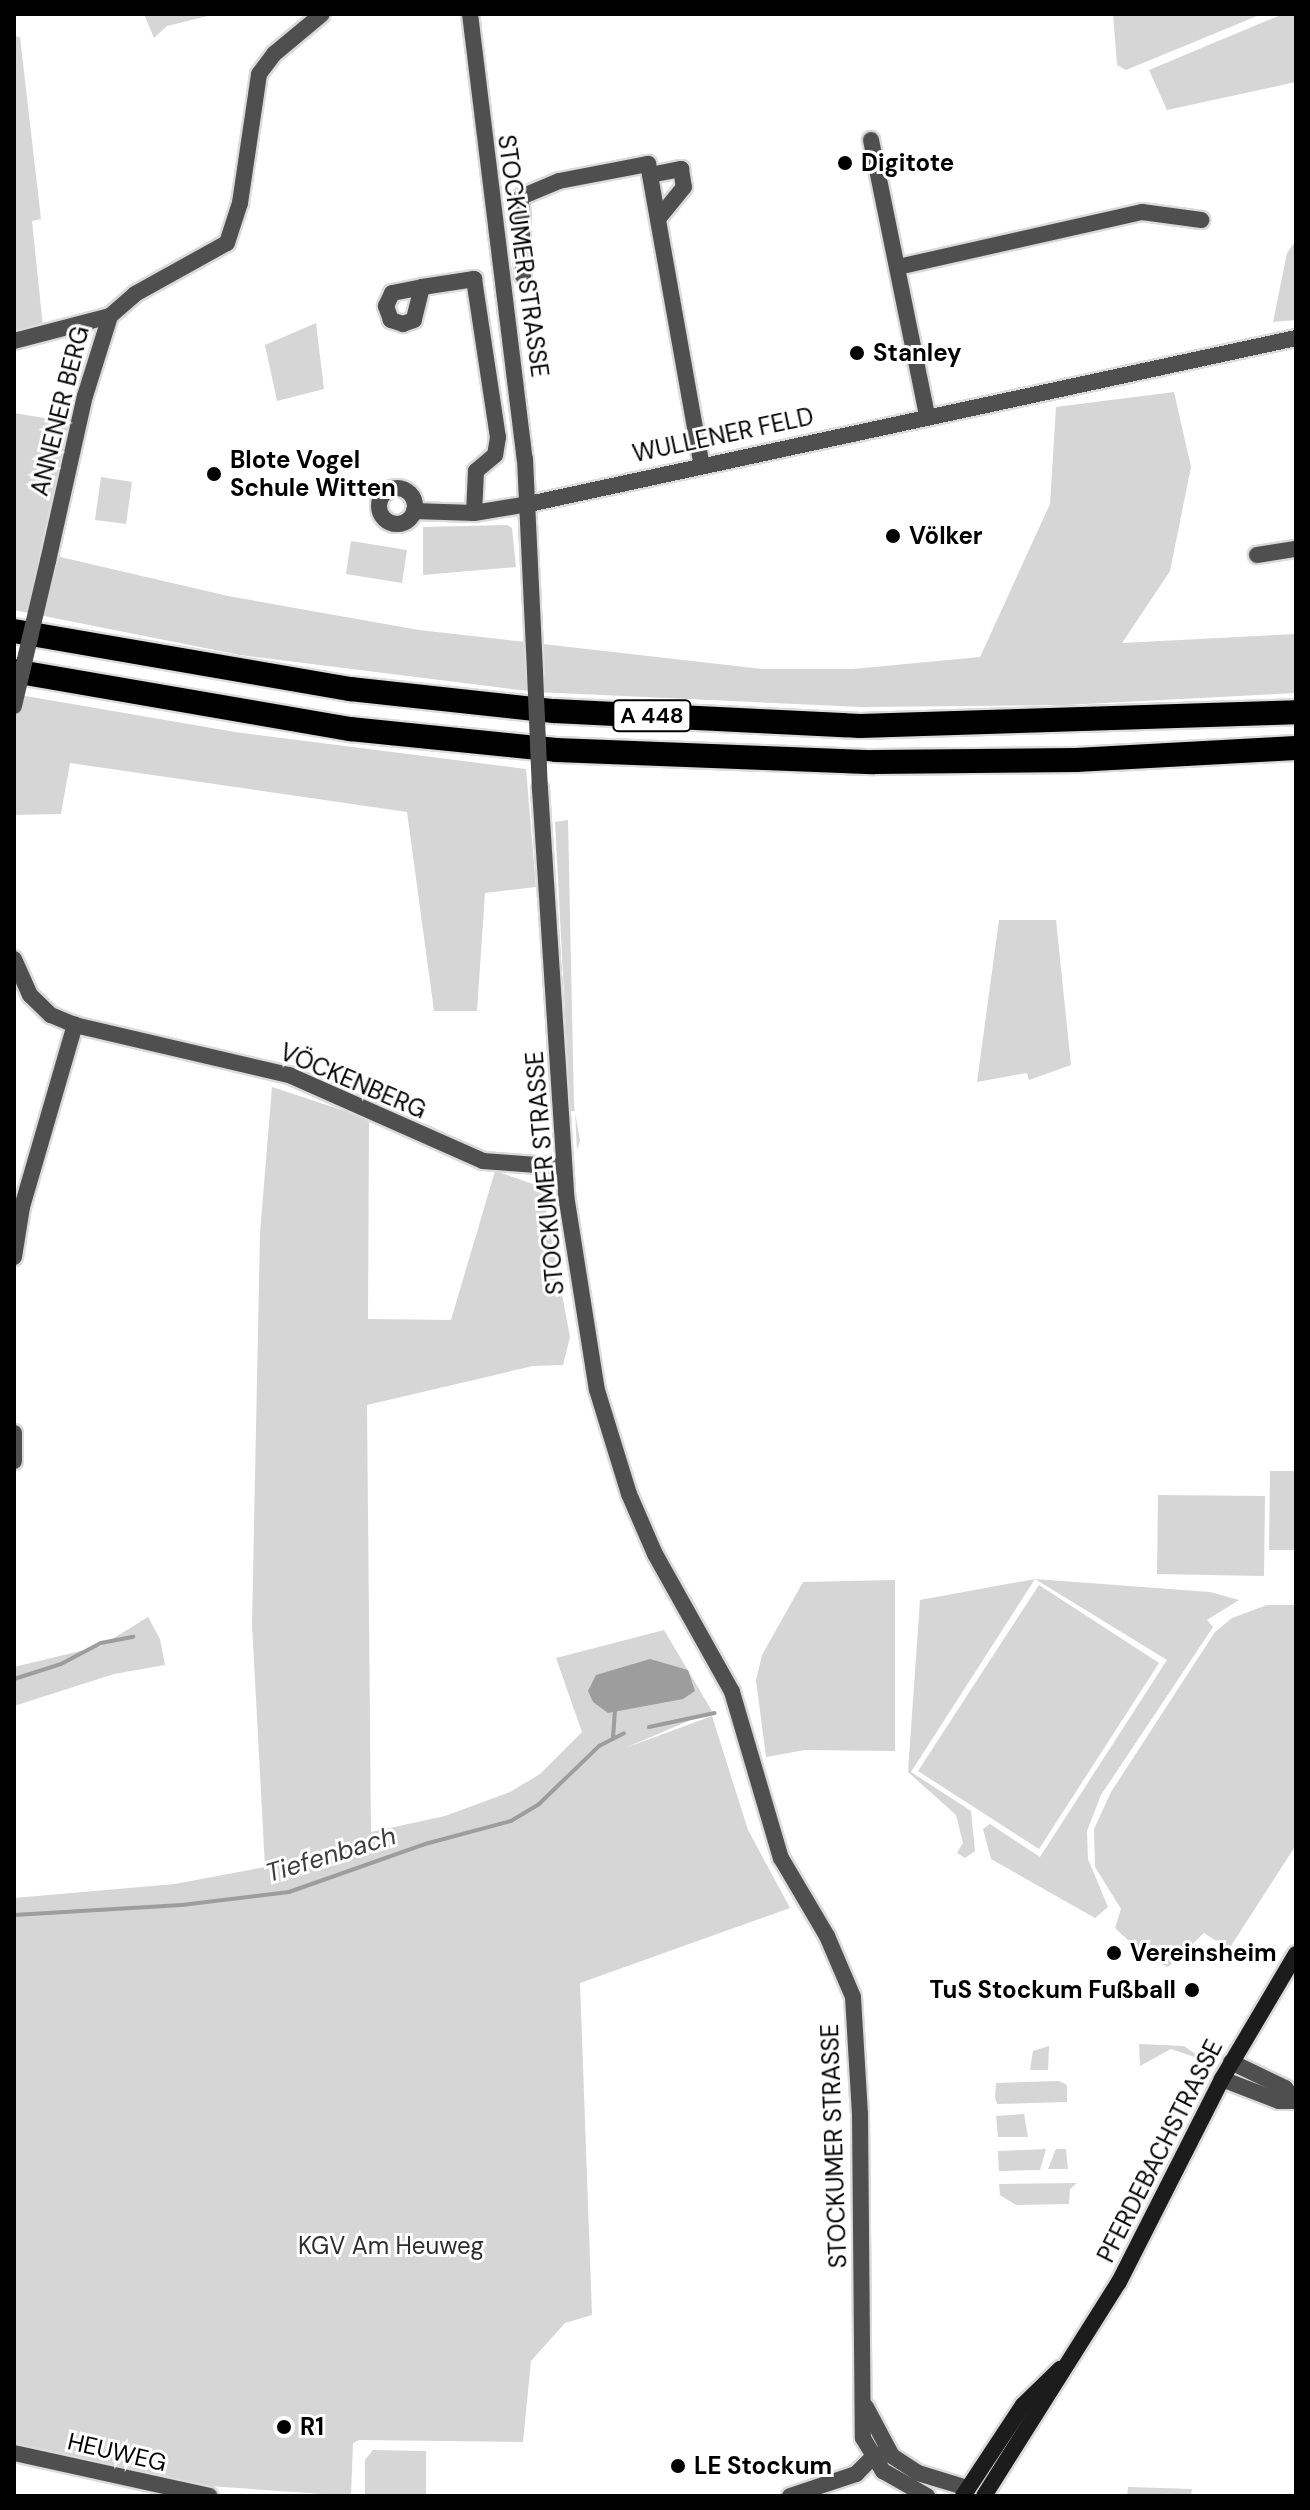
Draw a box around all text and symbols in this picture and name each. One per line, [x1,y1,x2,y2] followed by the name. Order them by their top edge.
[492,133,554,379] street label: STOCKUMER STRASSE
[861,149,954,177] place label: Digitote
[836,154,854,172] marker: Digitote
[25,323,95,499] street label: ANNENER BERG
[873,339,962,367] place label: Stanley
[848,344,866,362] marker: Stanley
[630,402,816,468] street label: WULLENER FELD
[230,446,396,502] place label: Blote Vogel Schule Witten
[205,465,223,483] marker: Blote Vogel Schule Witten
[909,522,983,550] place label: Völker
[884,527,902,545] marker: Völker
[612,698,692,734] road number: A 448
[276,1037,430,1125] street label: VÖCKENBERG
[520,1050,570,1296] street label: STOCKUMER STRASSE
[262,1820,400,1890] water label: Tiefenbach
[1130,1939,1277,1967] place label: Vereinsheim
[1105,1944,1123,1962] marker: Vereinsheim
[929,1976,1176,2004] place label: TuS Stockum Fußball
[1183,1981,1201,1999] marker: TuS Stockum Fußball
[815,2023,853,2269] street label: STOCKUMER STRASSE
[1091,2035,1229,2267] street label: PFERDEBACHSTRASSE
[298,2232,484,2260] park label: KGV Am Heuweg
[300,2413,324,2441] place label: R1
[275,2418,293,2436] marker: R1
[65,2427,169,2477] street label: HEUWEG
[694,2452,832,2480] place label: LE Stockum
[669,2457,687,2475] marker: LE Stockum

